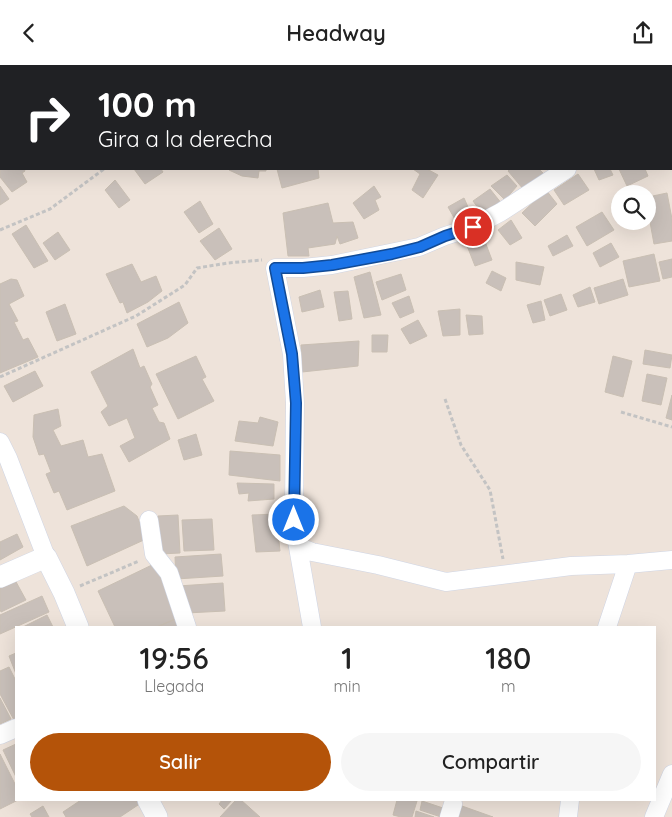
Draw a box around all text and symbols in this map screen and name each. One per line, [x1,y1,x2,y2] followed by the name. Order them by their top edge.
[15,19,43,47] icon: back
[286,19,386,47] text: Headway
[629,19,657,47] icon: share
[98,82,197,126] text: 100 m
[15,85,80,150] icon: right
[98,125,273,153] text: Gira a la derecha
[611,185,656,230] map controls
[611,185,656,230] button: search
[452,206,494,248] pin
[459,213,487,241] icon: arrive
[267,493,319,545] position arrow
[140,639,209,677] text: 19:56
[341,639,353,677] text: 1
[485,639,531,677] text: 180
[144,676,204,696] text: Llegada
[333,676,361,696] text: min
[501,676,516,696] text: m
[30,733,331,791] button: Salir
[341,733,641,791] button: Compartir

